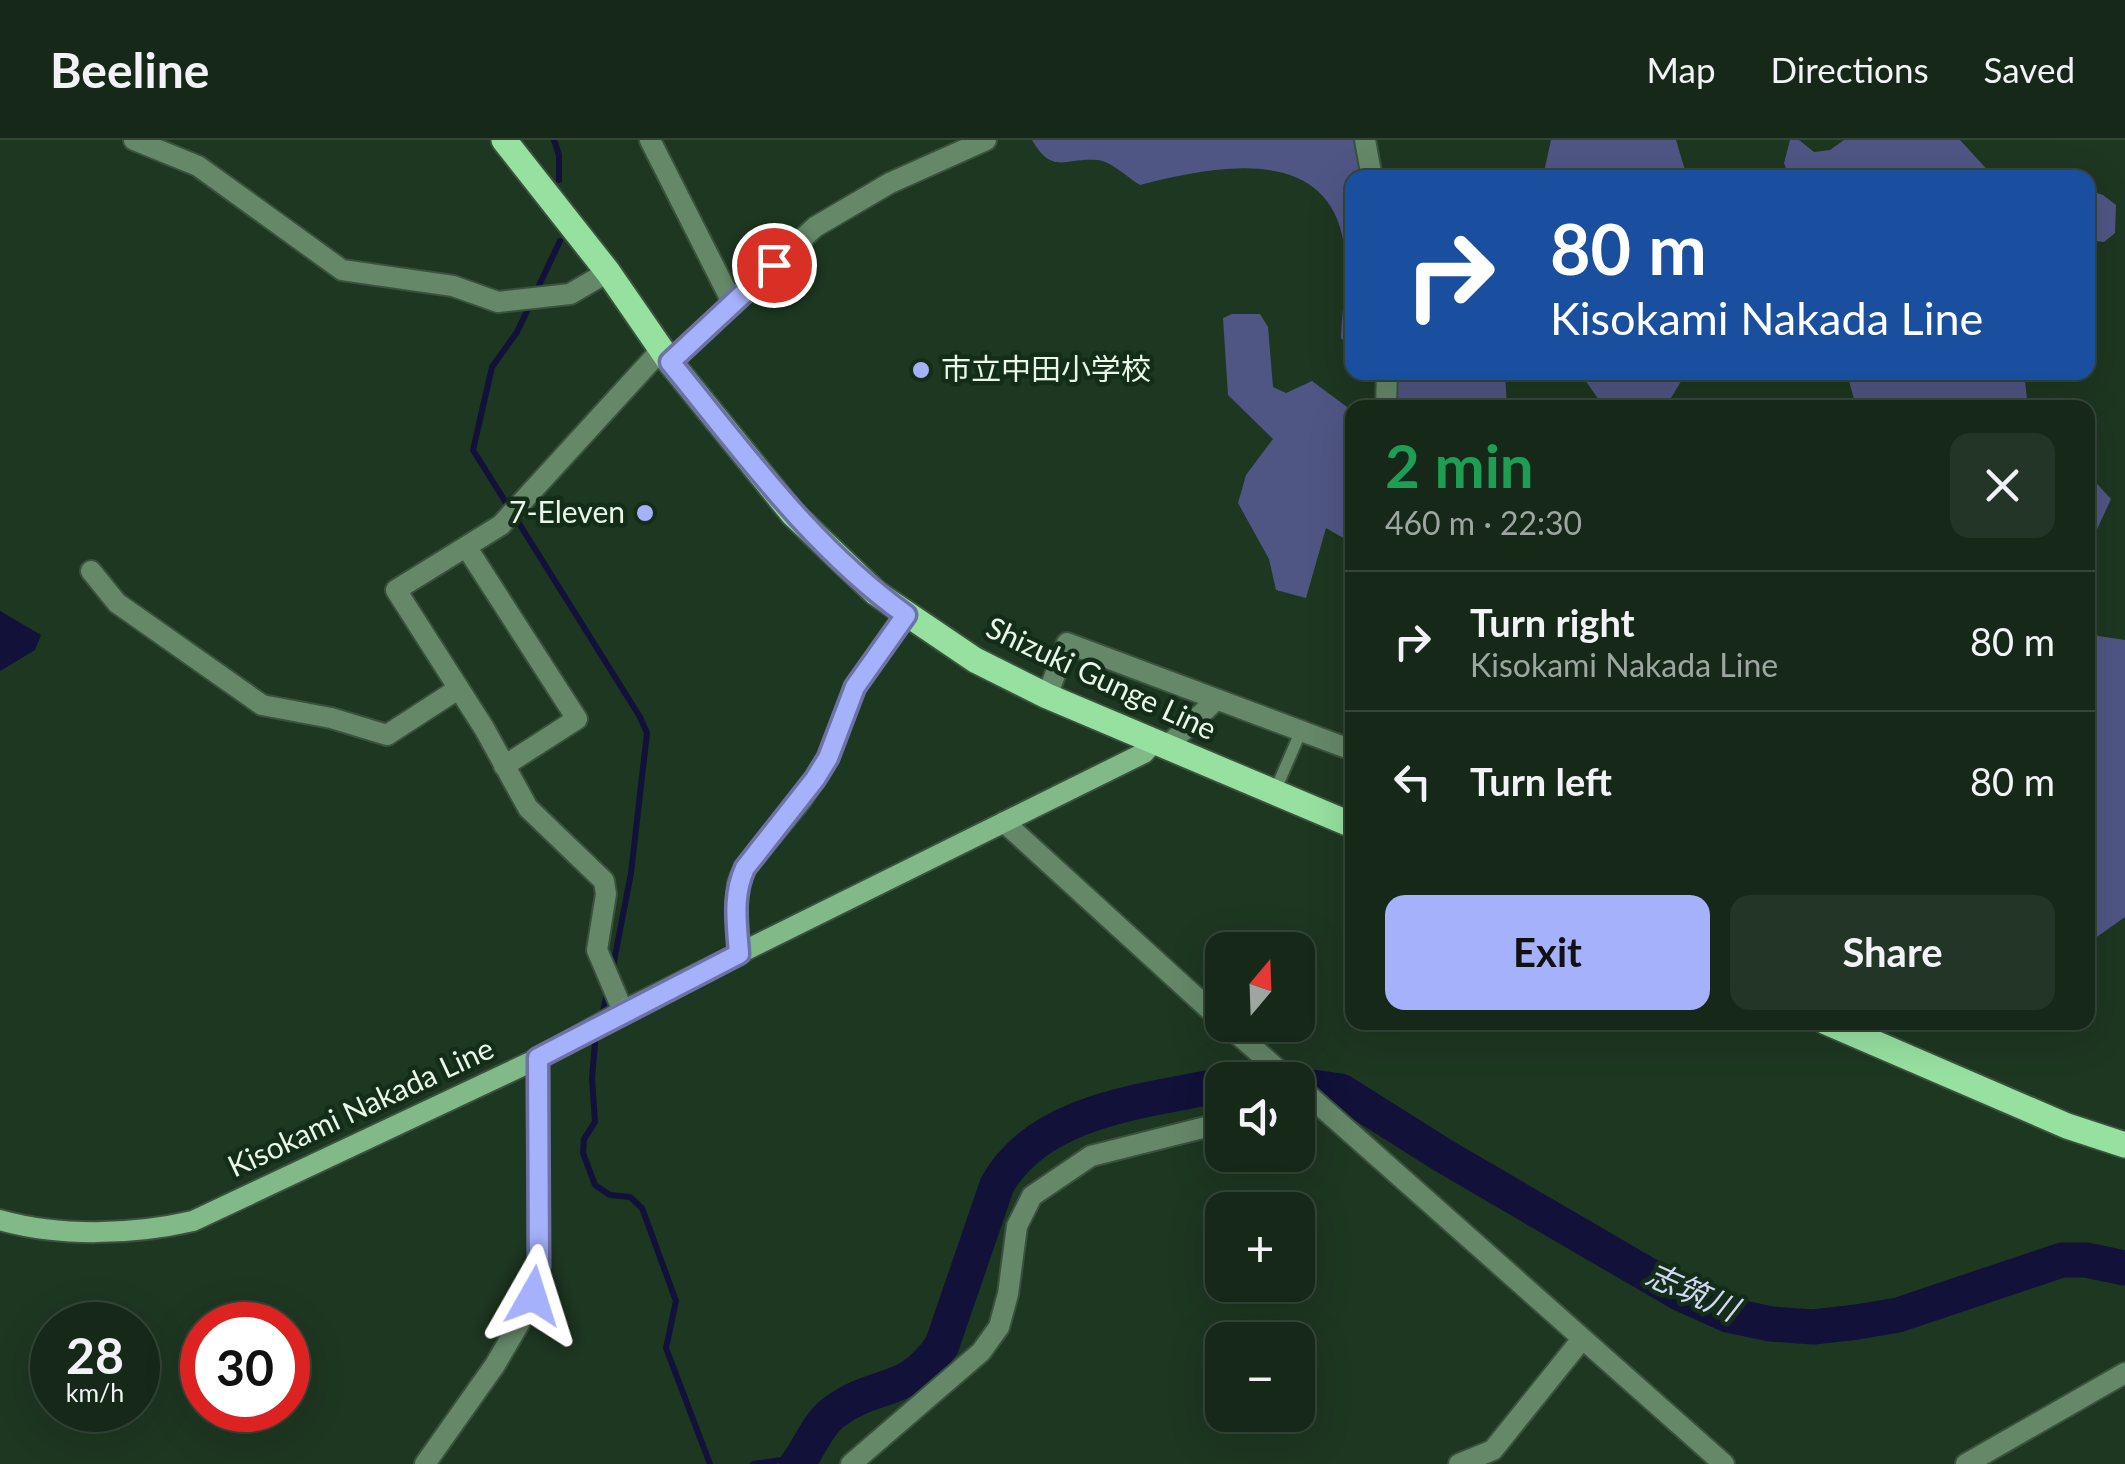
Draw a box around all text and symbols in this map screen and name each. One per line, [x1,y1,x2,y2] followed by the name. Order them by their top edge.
[50,41,209,98] text: Beeline
[1647,48,1716,90] text: Map
[1771,48,1929,90] text: Directions
[1984,48,2075,90] text: Saved
[1550,206,1707,290] text: 80 m
[1385,210,1515,340] icon: right
[732,223,817,308] pin
[747,238,802,293] icon: arrive
[1550,291,1983,345] text: Kisokami Nakada Line
[941,350,1151,386] place label: 市立中田小学校
[910,359,932,381] marker: 市立中田小学校
[1385,429,1534,501] text: 2 min
[1950,433,2055,538] button: close
[509,493,625,529] place label: 7-Eleven
[634,502,656,524] marker: 7-Eleven
[1385,503,1582,542] text: 460 m · 22:30
[1470,599,1635,645] text: Turn right
[981,608,1223,746] street label: Shizuki Gunge Line
[1385,614,1440,669] icon: right
[1970,618,2055,664] text: 80 m
[1470,645,1778,684] text: Kisokami Nakada Line
[1385,754,1440,809] icon: left
[1470,758,1612,804] text: Turn left
[1970,758,2055,804] text: 80 m
[1385,895,1710,1010] button: Exit
[1730,895,2055,1010] button: Share
[1205,932,1315,1042] north arrow
[1205,932,1315,1432] map controls
[222,1029,499,1184] street label: Kisokami Nakada Line
[1205,1062,1315,1172] button: sound
[1205,1192,1315,1302] button: +
[481,1244,585,1348] position arrow
[1641,1253,1747,1329] water label: 志筑川
[180,1302,310,1432] speed limit sign: 30
[1205,1322,1315,1432] button: −
[66,1325,124,1385] text: 28
[66,1377,124,1407] text: km/h

